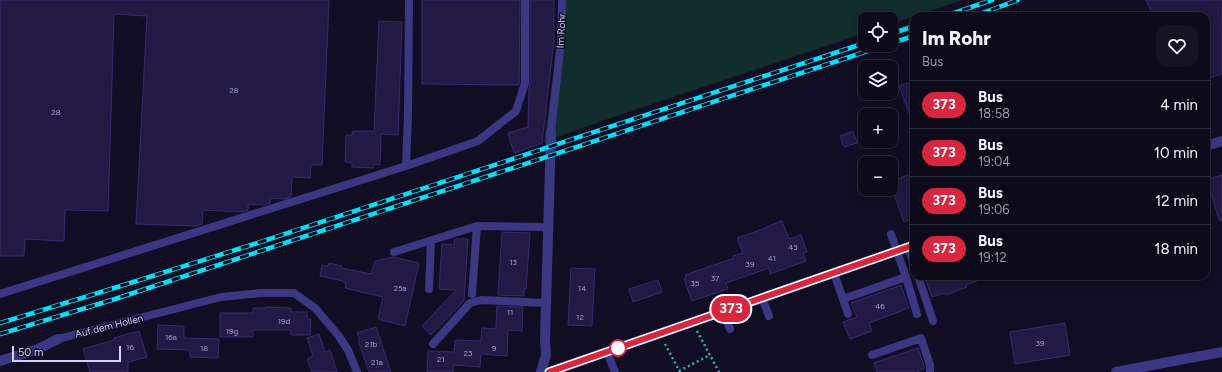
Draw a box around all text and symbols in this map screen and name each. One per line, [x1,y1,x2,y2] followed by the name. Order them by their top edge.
[858,12,898,196] map controls
[858,12,898,52] button: locate
[554,13,568,49] street label: Im Rohr
[1156,25,1198,67] button: heart
[922,27,991,50] text: Im Rohr
[922,54,943,69] text: Bus
[858,60,898,100] button: layers
[229,85,239,95] house number: 28
[978,88,1003,106] text: Bus
[932,96,956,113] text: 373
[1160,96,1198,114] text: 4 min
[978,106,1010,121] text: 18:58
[51,107,61,117] house number: 28
[858,108,898,148] button: +
[978,136,1003,154] text: Bus
[932,144,956,161] text: 373
[1154,144,1198,162] text: 10 min
[978,154,1010,169] text: 19:04
[858,156,898,196] button: −
[978,184,1003,202] text: Bus
[932,192,956,209] text: 373
[1155,192,1198,210] text: 12 min
[978,202,1010,217] text: 19:06
[978,232,1003,250] text: Bus
[932,240,956,257] text: 373
[1154,240,1198,258] text: 18 min
[788,242,798,252] house number: 43
[978,250,1007,265] text: 19:12
[768,253,776,263] house number: 41
[509,257,517,267] house number: 13
[746,259,755,269] house number: 39
[711,273,720,283] house number: 37
[691,278,700,288] house number: 35
[393,283,407,293] house number: 25a
[578,283,586,293] house number: 14
[708,296,754,322] line badge: 373
[719,300,743,317] text: 373
[875,301,885,311] house number: 46
[507,307,513,317] house number: 11
[74,311,145,341] street label: Auf dem Hollen
[576,312,584,322] house number: 12
[278,316,291,326] house number: 19d
[226,326,239,336] house number: 19g
[165,332,177,342] house number: 16a
[1036,338,1045,348] house number: 39
[365,339,378,349] house number: 21b
[609,339,627,357] unlabelled marker
[126,342,134,352] house number: 16
[200,343,208,353] house number: 18
[492,343,497,353] house number: 9
[12,344,121,363] scale bar
[18,346,43,359] text: 50 m
[464,348,472,358] house number: 23
[437,354,445,364] house number: 21
[371,357,383,367] house number: 21a

